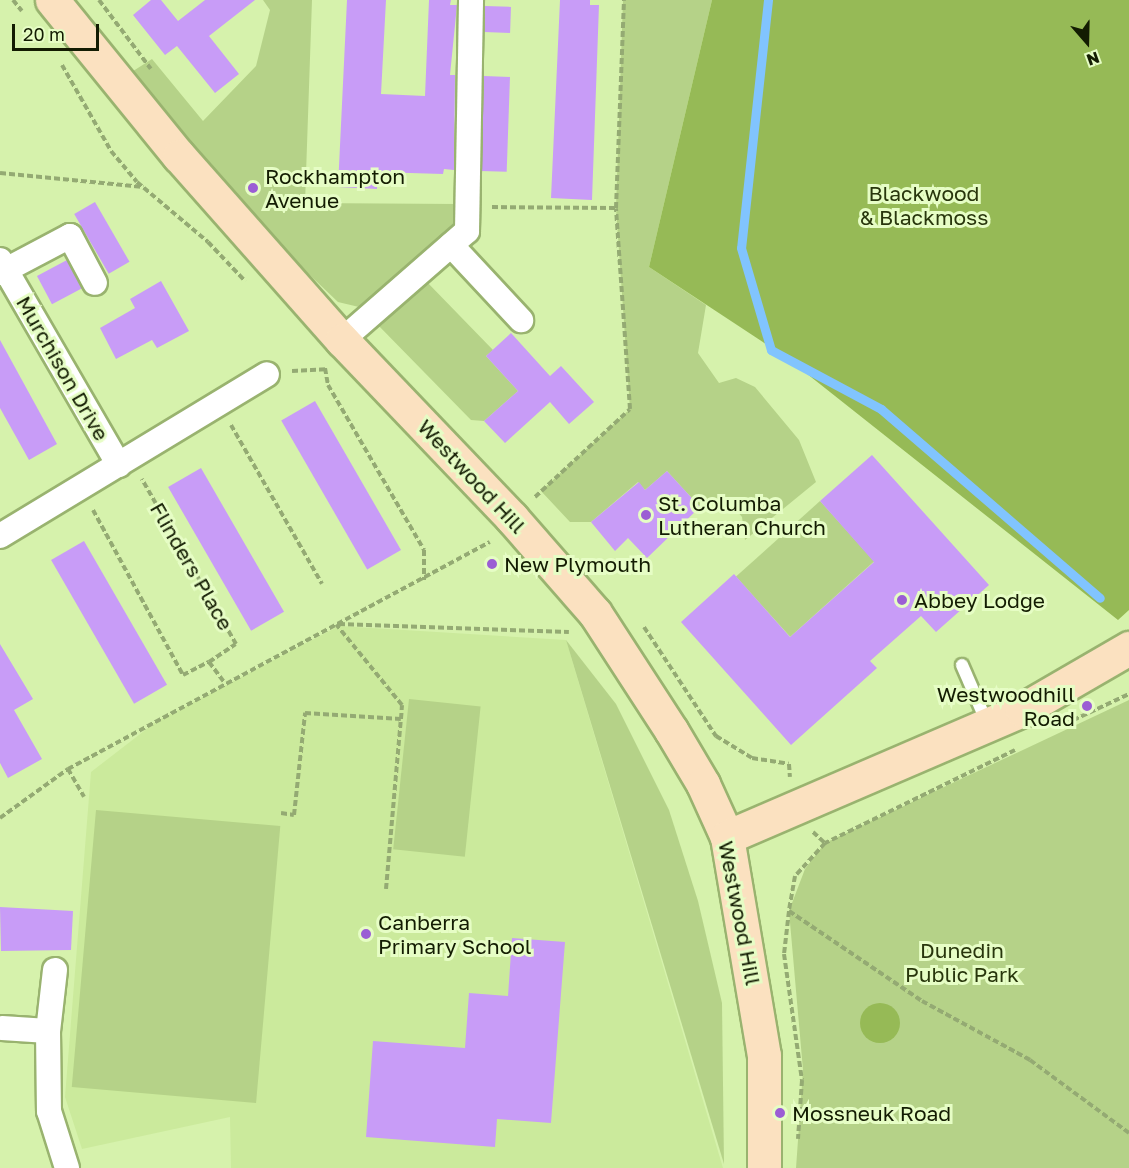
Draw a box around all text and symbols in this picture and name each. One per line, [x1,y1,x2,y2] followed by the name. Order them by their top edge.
[15,12,102,50] scale bar
[1057,12,1117,72] north arrow
[23,23,65,45] text: 20 m
[1084,47,1102,70] text: N
[265,163,405,213] place label: Rockhampton Avenue
[860,180,988,230] park label: Blackwood & Blackmoss
[246,181,260,195] marker: Rockhampton Avenue
[11,291,115,445] street label: Murchison Drive
[413,414,531,538] street label: Westwood Hill
[658,490,826,540] place label: St. Columba Lutheran Church
[145,498,239,634] street label: Flinders Place
[639,508,653,522] marker: St. Columba Lutheran Church
[504,551,651,577] place label: New Plymouth
[485,557,499,571] marker: New Plymouth
[914,587,1045,613] place label: Abbey Lodge
[895,593,909,607] marker: Abbey Lodge
[937,681,1075,731] place label: Westwoodhill Road
[1080,699,1094,713] marker: Westwoodhill Road
[714,839,766,987] street label: Westwood Hill
[378,909,532,959] place label: Canberra Primary School
[359,927,373,941] marker: Canberra Primary School
[905,937,1019,987] park label: Dunedin Public Park
[792,1100,951,1126] place label: Mossneuk Road
[773,1106,787,1120] marker: Mossneuk Road

